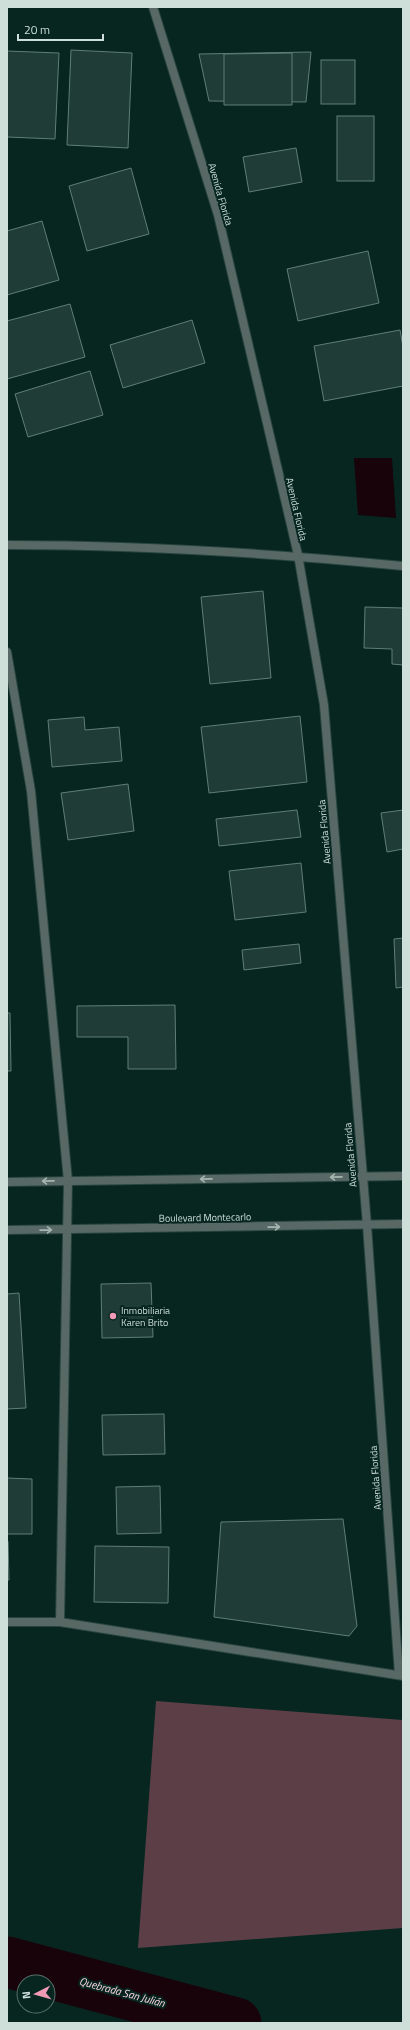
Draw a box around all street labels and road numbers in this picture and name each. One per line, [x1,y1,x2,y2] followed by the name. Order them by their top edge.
[204,161,237,227] street label: Avenida Florida
[282,476,311,542] street label: Avenida Florida
[314,799,335,865] street label: Avenida Florida
[340,1122,361,1188] street label: Avenida Florida
[159,1209,251,1226] street label: Boulevard Montecarlo
[366,1445,385,1511] street label: Avenida Florida

